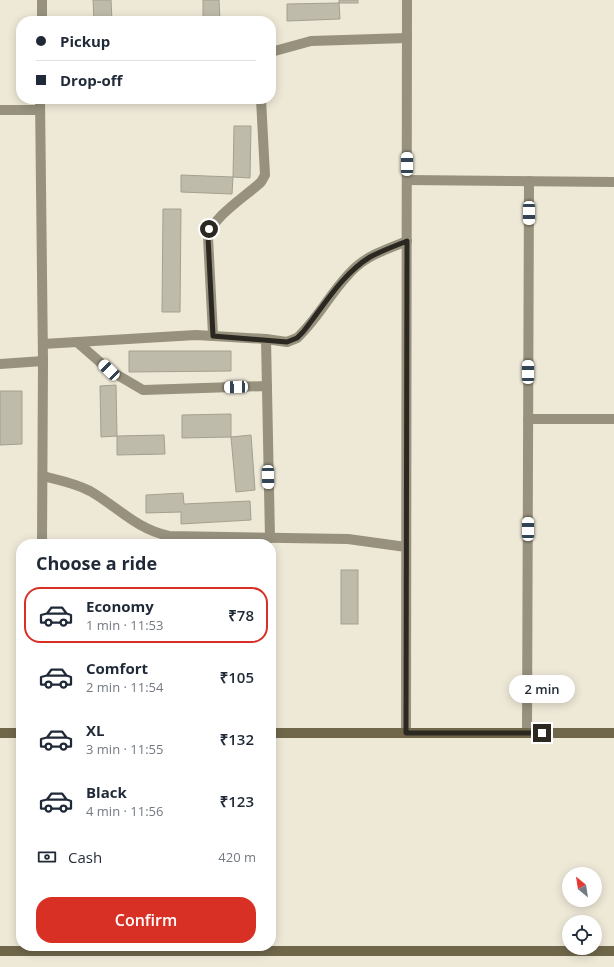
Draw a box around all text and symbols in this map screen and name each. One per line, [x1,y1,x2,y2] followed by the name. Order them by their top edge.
[60,31,110,51] text: Pickup
[60,70,122,90] text: Drop-off
[401,152,413,176] car
[523,201,535,225] car
[200,220,218,238] route start
[96,357,122,383] car
[522,360,534,384] car
[224,381,248,393] car
[262,465,274,489] car
[522,517,534,541] car
[36,551,157,575] text: Choose a ride
[86,596,154,616] text: Economy
[38,597,74,633] icon: car
[228,605,254,625] text: ₹78
[86,616,163,634] text: 1 min · 11:53
[86,658,148,678] text: Comfort
[38,659,74,695] icon: car
[220,667,254,687] text: ₹105
[509,675,575,703] callout: 2 min
[86,678,163,696] text: 2 min · 11:54
[524,680,560,698] text: 2 min
[86,720,104,740] text: XL
[38,721,74,757] icon: car
[533,724,551,742] route end
[220,729,254,749] text: ₹132
[86,740,163,758] text: 3 min · 11:55
[86,782,127,802] text: Black
[38,783,74,819] icon: car
[220,791,254,811] text: ₹123
[86,802,163,820] text: 4 min · 11:56
[36,846,58,868] icon: cash
[68,847,102,867] text: Cash
[218,848,256,866] text: 420 m
[562,867,602,907] north arrow
[562,867,602,955] map controls
[36,897,256,943] button: Confirm
[562,915,602,955] button: locate

